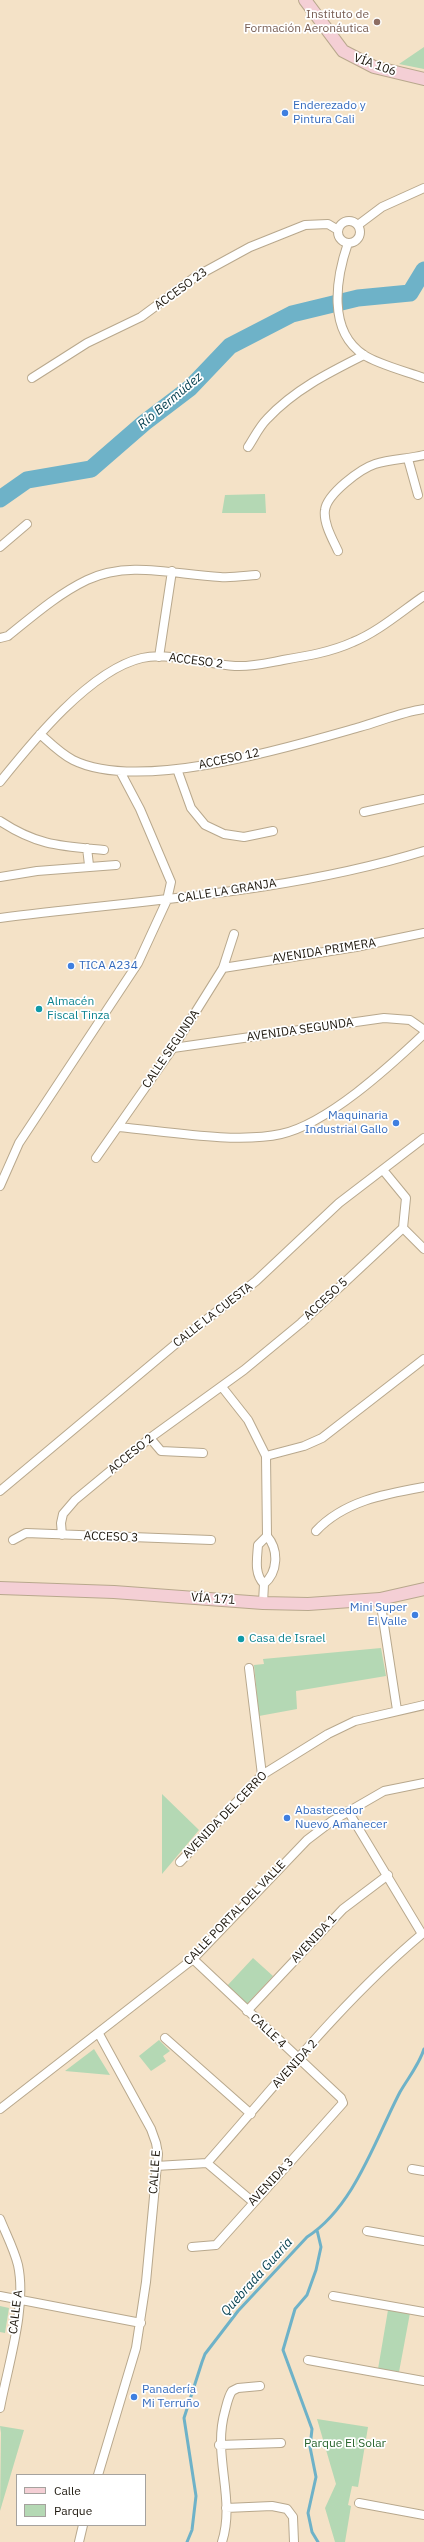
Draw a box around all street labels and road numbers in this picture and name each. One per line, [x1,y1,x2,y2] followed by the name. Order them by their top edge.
[352,51,398,79] street label: VÍA 106
[152,265,210,313] street label: ACCESO 23
[168,651,224,671] street label: ACCESO 2
[197,746,261,772] street label: ACCESO 12
[177,876,277,906] street label: CALLE LA GRANJA
[271,936,377,966] street label: AVENIDA PRIMERA
[139,1007,203,1091] street label: CALLE SEGUNDA
[246,1015,354,1045] street label: AVENIDA SEGUNDA
[301,1275,351,1323] street label: ACCESO 5
[170,1279,256,1351] street label: CALLE LA CUESTA
[105,1431,157,1477] street label: ACCESO 2
[83,1529,139,1545] street label: ACCESO 3
[190,1590,236,1608] street label: VÍA 171
[180,1769,270,1861] street label: AVENIDA DEL CERRO
[181,1858,289,1968] street label: CALLE PORTAL DEL VALLE
[288,1912,340,1966] street label: AVENIDA 1
[247,2011,289,2051] street label: CALLE 4
[269,2037,321,2091] street label: AVENIDA 2
[146,2150,164,2194] street label: CALLE E
[245,2155,297,2209] street label: AVENIDA 3
[6,2289,26,2335] street label: CALLE A

